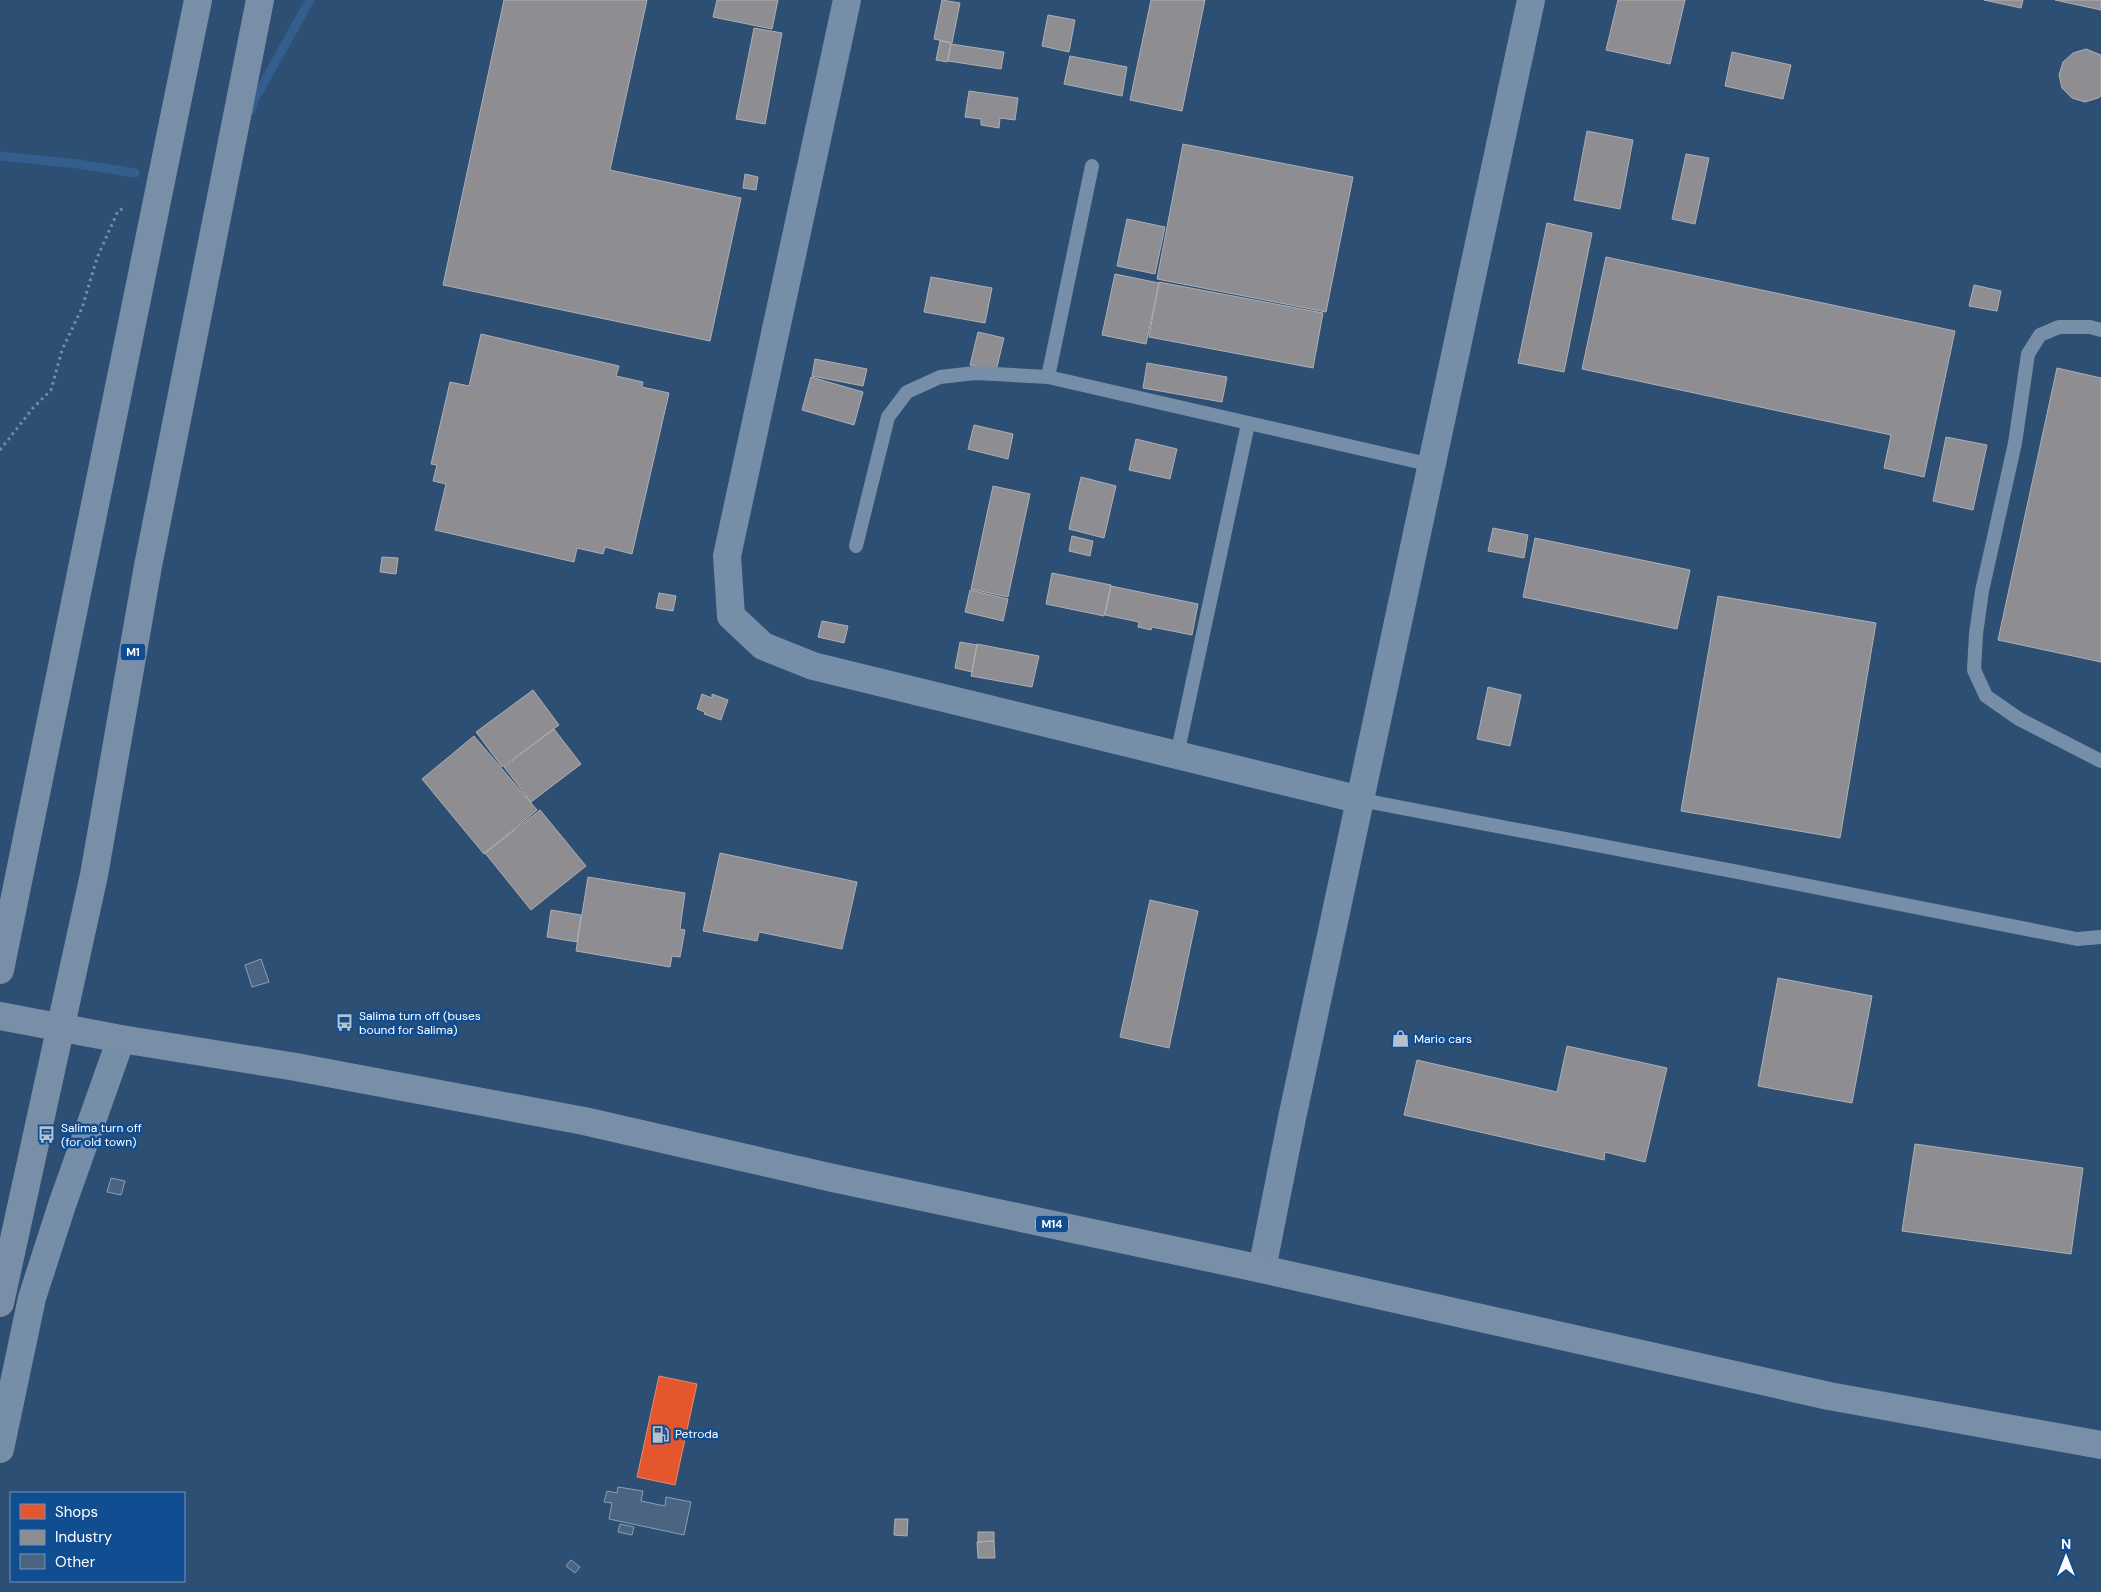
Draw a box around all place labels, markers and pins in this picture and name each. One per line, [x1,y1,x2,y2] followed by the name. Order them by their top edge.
[359,1008,481,1038] place label: Salima turn off (buses bound for Salima)
[335,1013,355,1033] bus stop icon: Salima turn off (buses bound for Salima)
[1390,1029,1410,1049] shop icon: Mario cars
[1414,1031,1472,1047] place label: Mario cars
[61,1120,142,1150] place label: Salima turn off (for old town)
[37,1125,57,1145] bus stop icon: Salima turn off (for old town)
[651,1424,671,1444] fuel station icon: Petroda
[675,1426,718,1442] place label: Petroda

